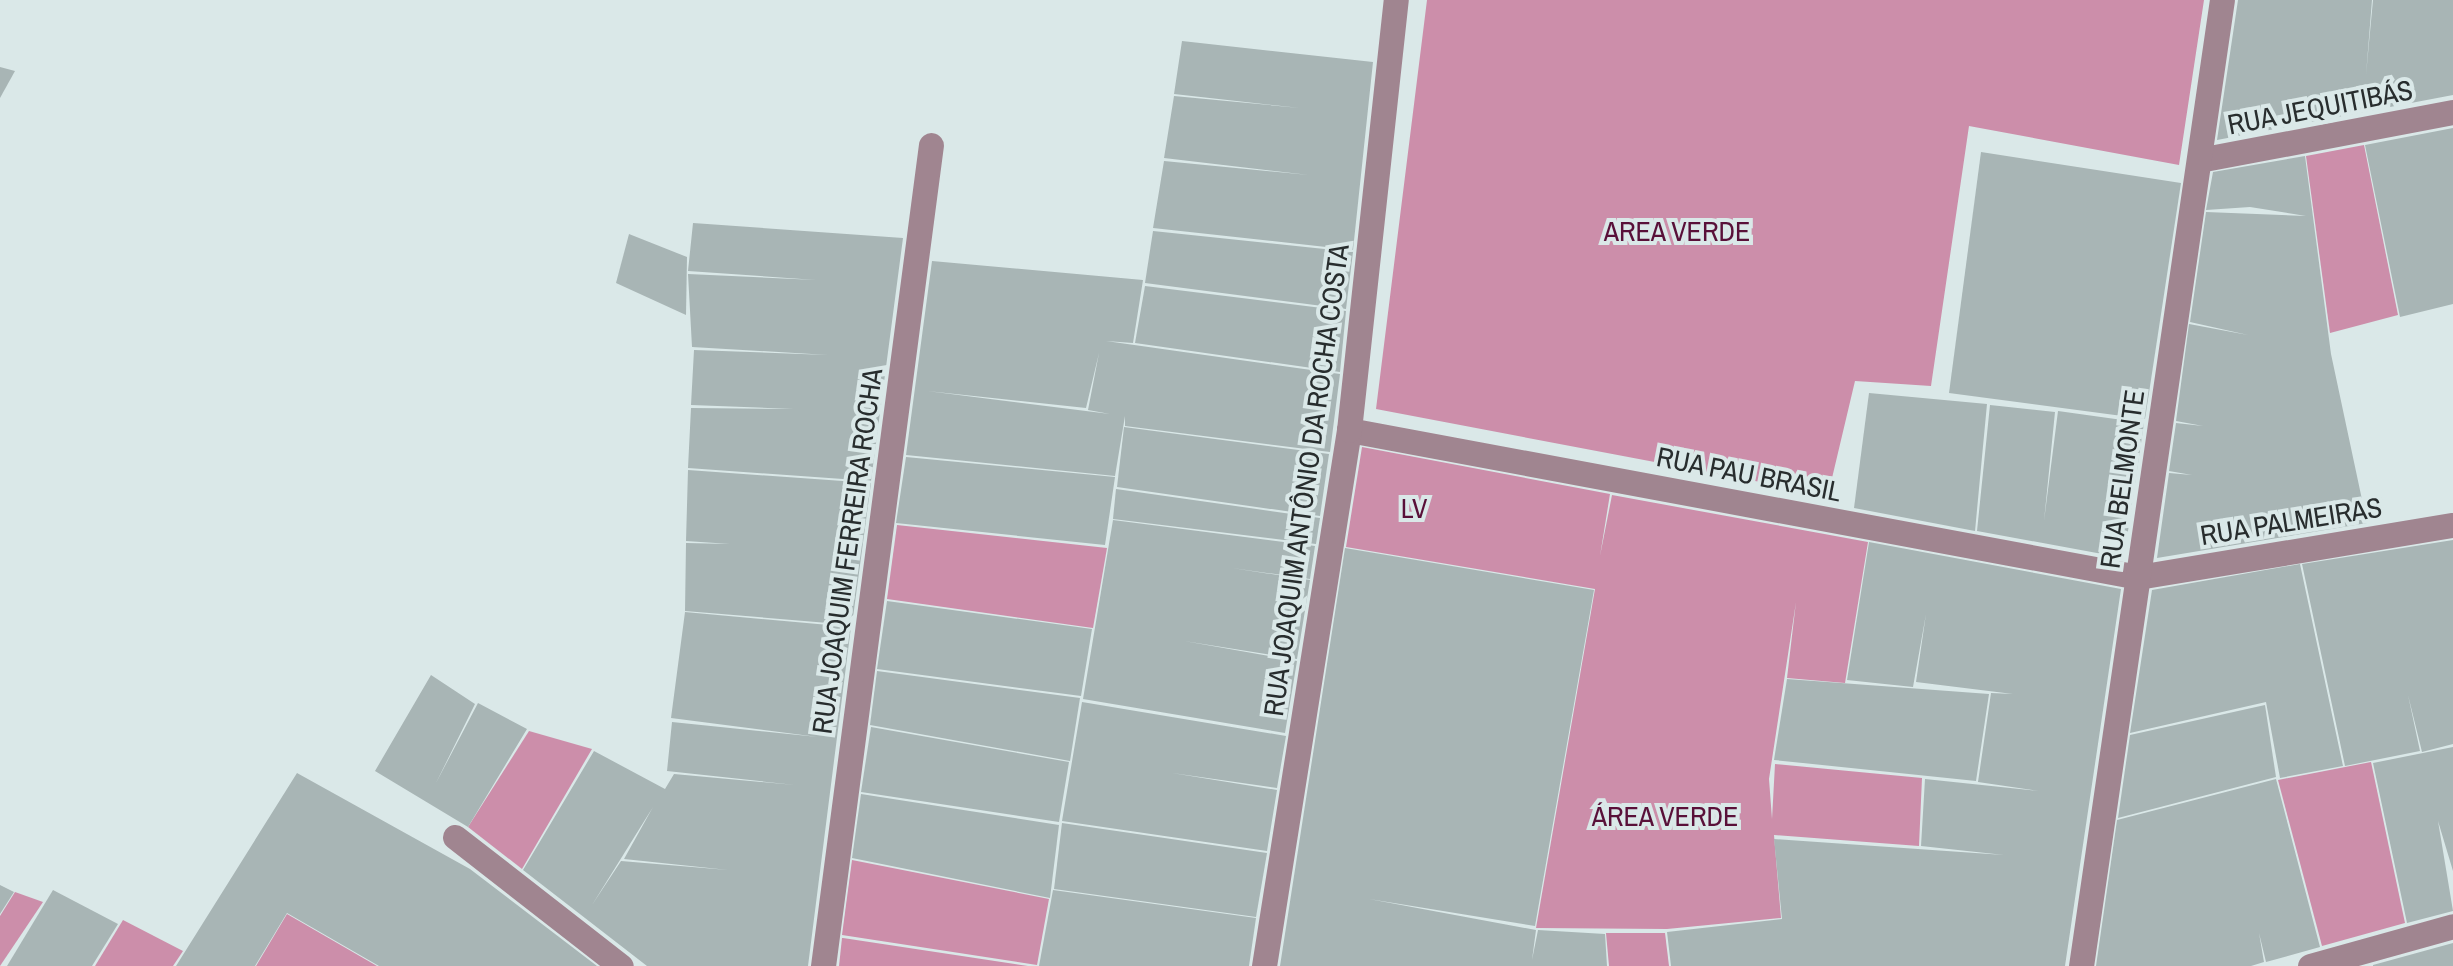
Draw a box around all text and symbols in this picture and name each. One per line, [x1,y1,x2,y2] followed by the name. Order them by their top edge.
[2224,72,2416,142] street label: RUA JEQUITIBÁS
[1603,214,1751,248] park label: AREA VERDE
[1256,239,1356,721] street label: RUA JOAQUIM ANTÔNIO DA ROCHA COSTA
[805,365,889,737] street label: RUA JOAQUIM FERREIRA ROCHA
[2093,387,2151,571] street label: RUA BELMONTE
[1653,440,1845,508] street label: RUA PAU BRASIL
[2197,490,2385,552] street label: RUA PALMEIRAS
[1401,491,1427,525] park label: LV
[1591,799,1739,833] park label: ÁREA VERDE

